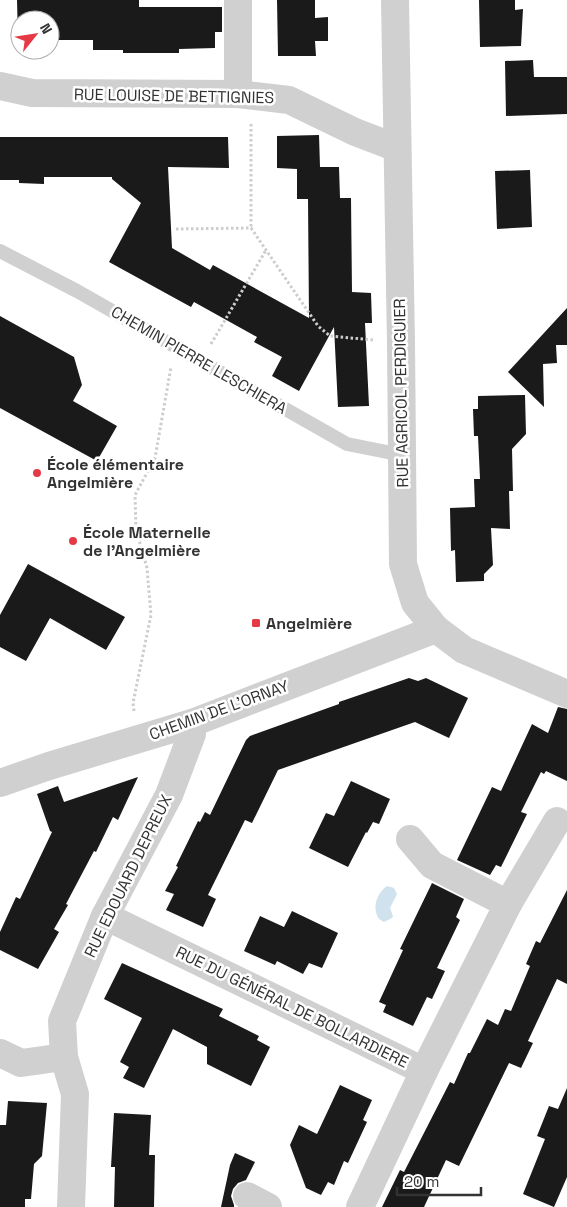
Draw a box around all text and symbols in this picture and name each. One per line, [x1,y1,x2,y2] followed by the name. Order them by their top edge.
[10,10,60,60] north arrow
[36,20,56,37] text: N
[74,84,275,108] street label: RUE LOUISE DE BETTIGNIES
[389,298,413,488] street label: RUE AGRICOL PERDIGUIER
[107,301,291,419] street label: CHEMIN PIERRE LESCHIERA
[47,454,184,493] place label: École élémentaire Angelmière
[31,467,43,479] marker: École élémentaire Angelmière
[83,522,211,561] place label: École Maternelle de l'Angelmière
[67,535,79,547] marker: École Maternelle de l'Angelmière
[266,613,352,634] place label: Angelmière
[250,617,262,629] marker: Angelmière
[146,675,292,745] street label: CHEMIN DE L'ORNAY
[79,791,177,961] street label: RUE EDOUARD DEPREUX
[172,941,412,1073] street label: RUE DU GÉNÉRAL DE BOLLARDIERE
[397,1164,481,1196] scale bar
[404,1172,439,1191] text: 20 m

